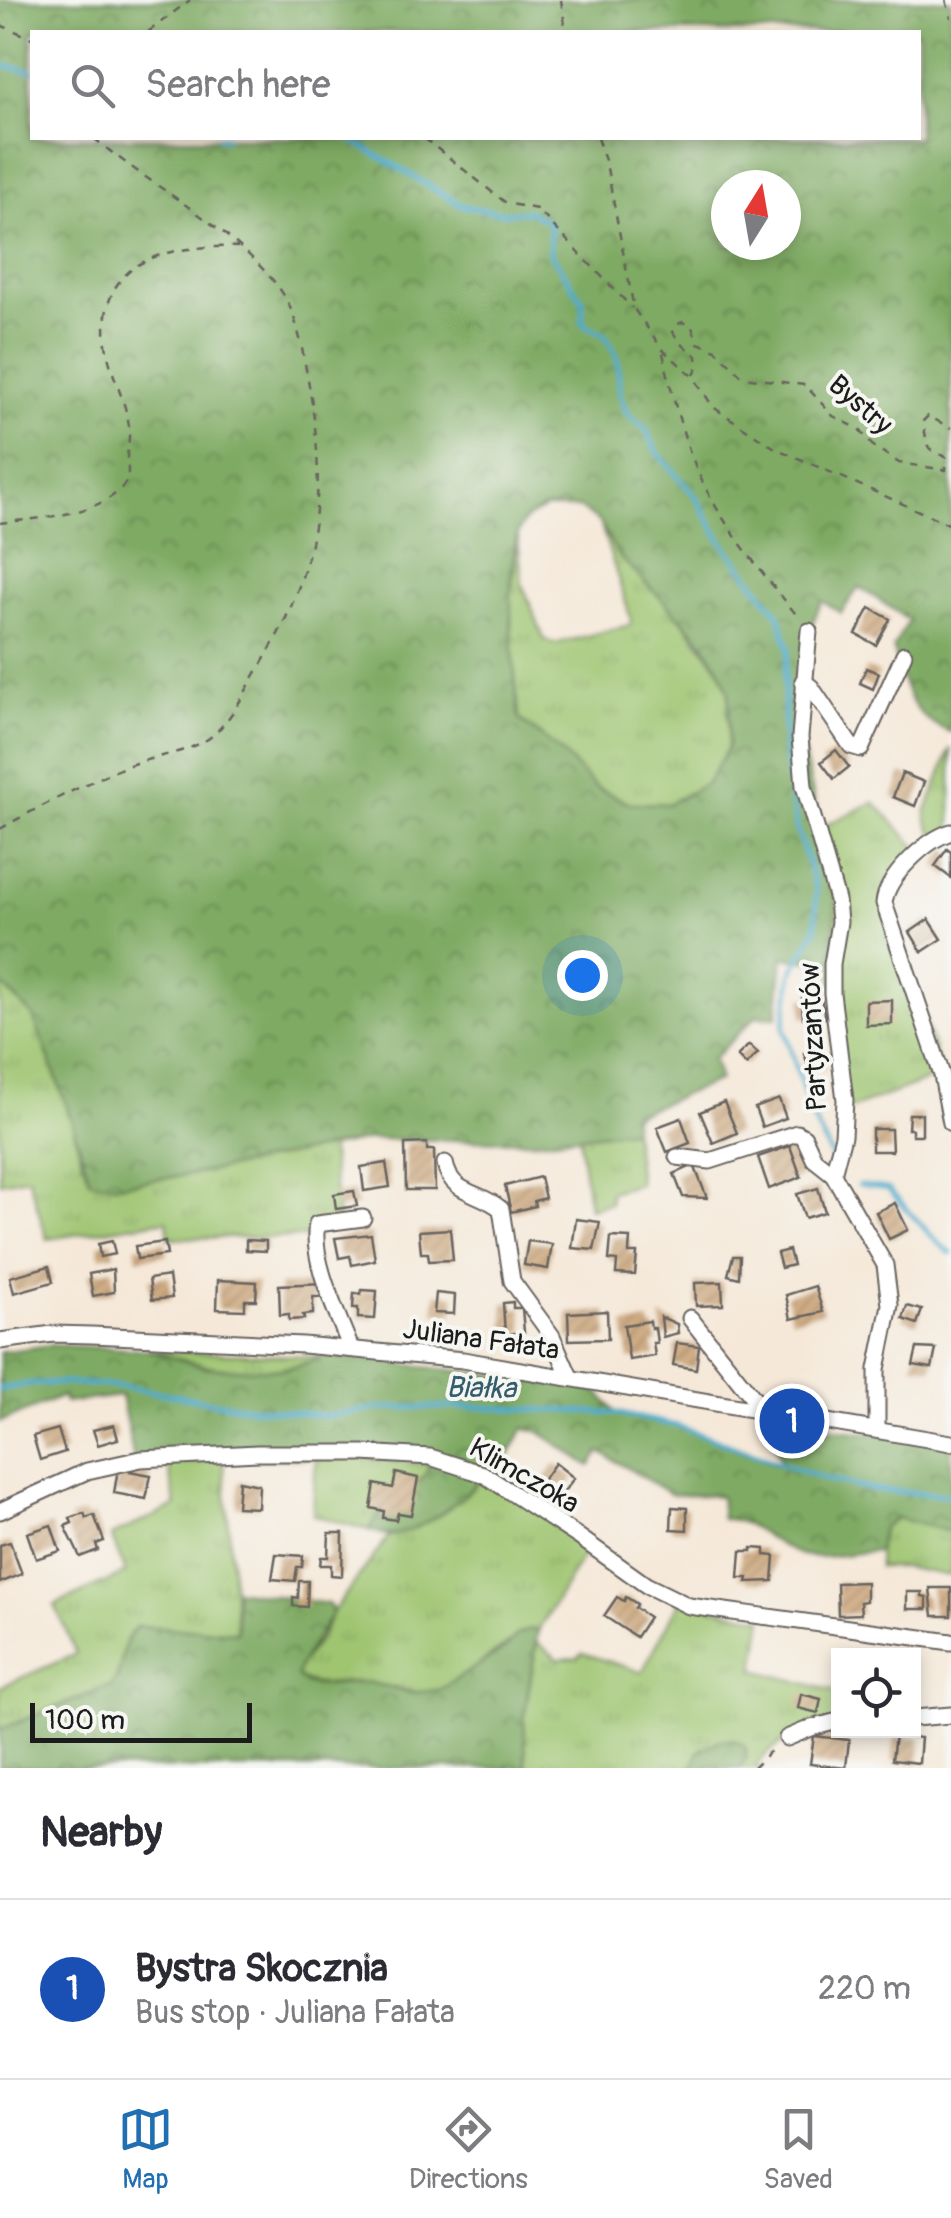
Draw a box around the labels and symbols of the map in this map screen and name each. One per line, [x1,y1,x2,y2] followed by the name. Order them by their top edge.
[711,170,801,260] north arrow
[821,368,899,442] street label: Bystry
[557,950,608,1001] your location
[793,962,835,1112] street label: Partyzantów
[400,1312,562,1368] street label: Juliana Fałata
[446,1369,518,1407] water label: Białka
[760,1384,824,1458] pin: 1
[463,1431,585,1521] street label: Klimczoka
[30,1698,252,1742] scale bar

